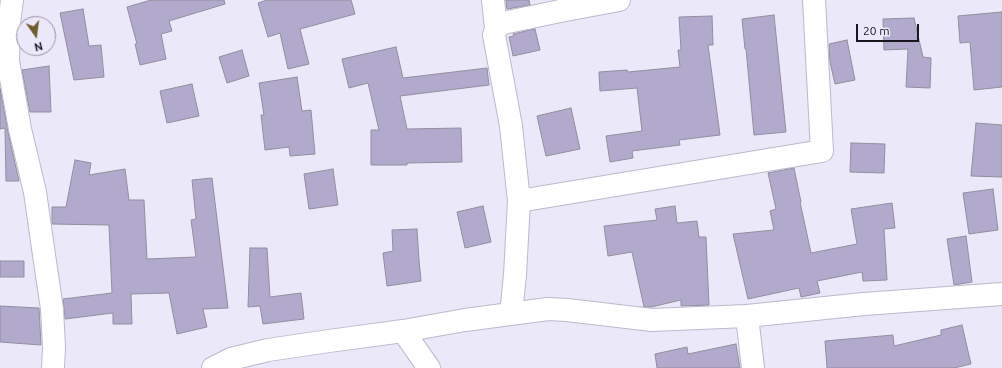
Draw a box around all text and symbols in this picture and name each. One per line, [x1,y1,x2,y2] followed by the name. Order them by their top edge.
[16,16,56,56] north arrow
[858,16,921,42] scale bar
[863,24,890,37] text: 20 m
[33,40,44,53] text: N

